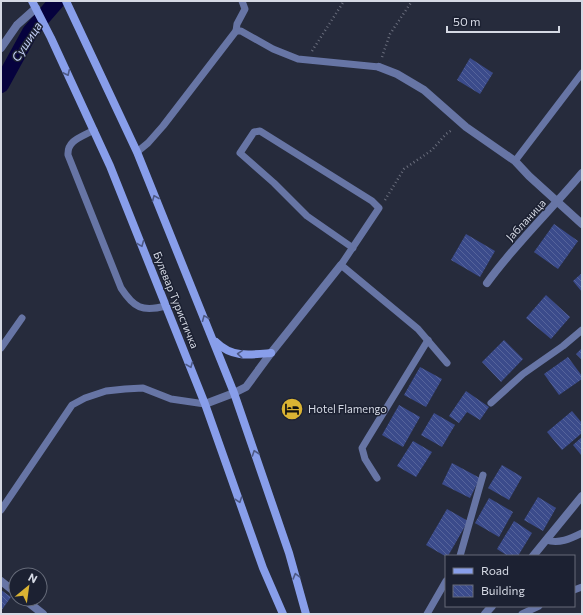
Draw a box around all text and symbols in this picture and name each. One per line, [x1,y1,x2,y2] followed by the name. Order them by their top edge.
[447,8,559,34] scale bar
[453,14,481,28] text: 50 m
[8,19,44,64] water label: Сушица
[63,69,71,76] one-way arrow
[152,194,160,201] one-way arrow
[503,196,549,244] street label: Јабланица
[137,240,145,247] one-way arrow
[151,249,202,350] street label: Булевар Туристичка
[201,315,209,322] one-way arrow
[237,349,243,358] one-way arrow
[185,361,193,368] one-way arrow
[279,396,305,422] hotel icon: Hotel Flamengo
[308,402,387,415] place label: Hotel Flamengo
[251,450,260,457] one-way arrow
[234,496,243,503] one-way arrow
[445,555,575,607] legend
[481,563,509,577] text: Road
[8,567,48,607] north arrow
[26,570,40,586] text: N
[292,573,301,580] one-way arrow
[481,583,525,597] text: Building

